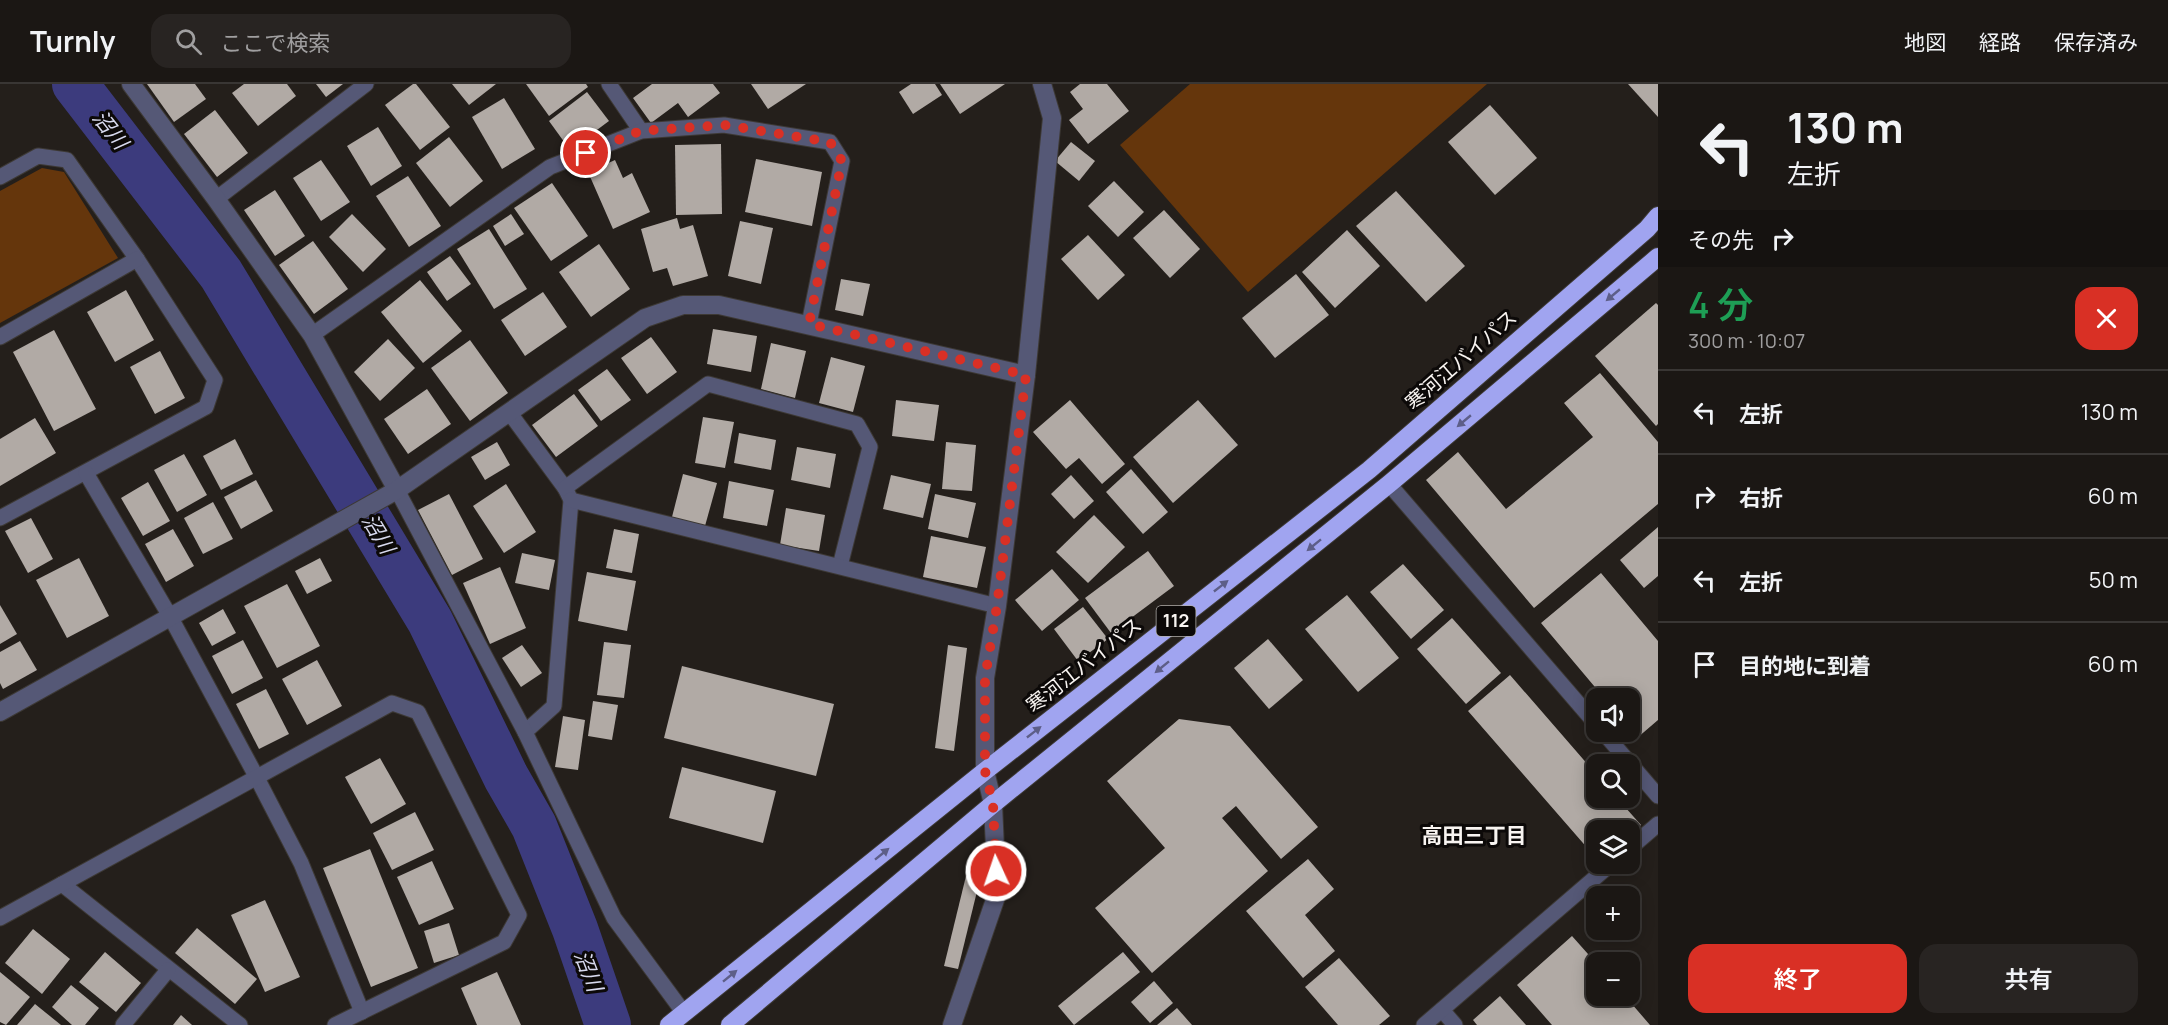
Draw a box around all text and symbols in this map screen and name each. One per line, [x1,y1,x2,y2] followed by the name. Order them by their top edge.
[151,14,571,68] search box
[30,22,115,60] text: Turnly
[172,25,205,58] icon: search
[220,28,330,58] text: ここで検索
[1904,28,1946,56] text: 地図
[1979,28,2021,56] text: 経路
[2054,28,2138,56] text: 保存済み
[1787,98,1904,156] text: 130 m
[87,104,136,156] water label: 沼川
[1688,108,1766,186] icon: left
[560,127,611,178] pin
[569,136,602,169] icon: arrive
[1787,155,1841,192] text: 左折
[1766,222,1799,255] icon: right
[1688,225,1754,255] text: その先
[1688,280,1753,329] text: 4 分
[2075,287,2138,350] button: close
[1605,288,1621,301] one-way arrow
[1399,304,1522,416] street label: 寒河江バイパス
[1688,327,1805,354] text: 300 m · 10:07
[1688,396,1721,429] icon: left
[2081,397,2138,427] text: 130 m
[1739,399,1783,429] text: 左折
[1456,414,1472,427] one-way arrow
[1688,480,1721,513] icon: right
[2088,481,2138,511] text: 60 m
[1739,483,1783,513] text: 右折
[356,508,403,560] water label: 沼川
[1306,538,1322,551] one-way arrow
[1688,564,1721,597] icon: left
[2089,565,2138,595] text: 50 m
[1739,567,1783,597] text: 左折
[1213,579,1229,592] one-way arrow
[1156,606,1196,636] road number: 112
[1020,611,1147,718] street label: 寒河江バイパス
[1688,648,1721,681] icon: arrive
[2088,649,2138,679] text: 60 m
[1739,651,1871,681] text: 目的地に到着
[1154,661,1170,674] one-way arrow
[1586,688,1640,1006] map controls
[1586,688,1640,742] button: sound
[1027,727,1042,739] one-way arrow
[1586,754,1640,808] button: search
[1586,820,1640,874] button: layers
[1422,821,1527,849] district label: 高田三丁目
[964,839,1028,903] position arrow
[874,847,890,860] one-way arrow
[1586,886,1640,940] button: +
[1688,944,1907,1013] button: 終了
[1919,944,2138,1013] button: 共有
[568,946,610,997] water label: 沼川
[1586,952,1640,1006] button: −
[722,970,737,983] one-way arrow

